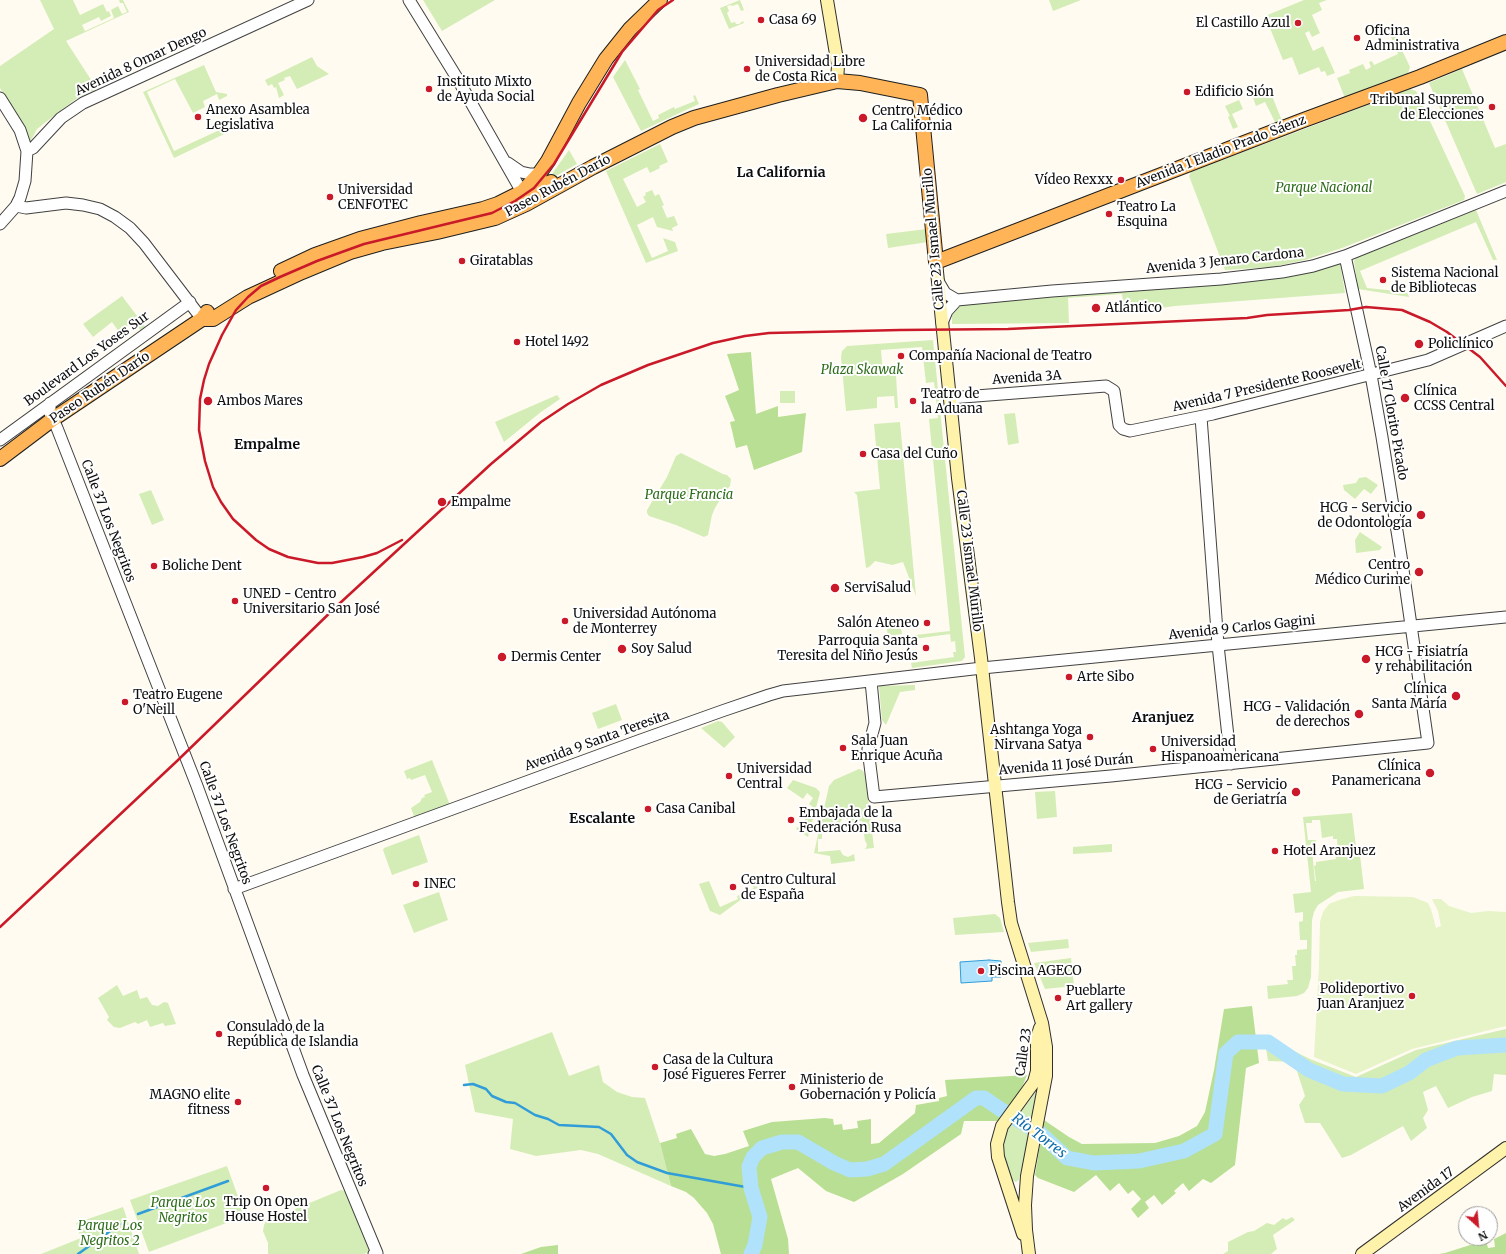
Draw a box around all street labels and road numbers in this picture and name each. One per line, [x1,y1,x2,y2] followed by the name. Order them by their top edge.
[73,25,209,99] street label: Avenida 8 Omar Dengo
[1134,112,1308,192] street label: Avenida 1 Eladio Prado Sáenz
[503,152,613,220] street label: Paseo Rubén Darío
[920,167,948,311] street label: Calle 23 Ismael Murillo
[1145,245,1305,277] street label: Avenida 3 Jenaro Cardona
[21,308,153,410] street label: Boulevard Los Yoses Sur
[1372,345,1410,481] street label: Calle 17 Clorito Picado
[47,349,153,427] street label: Paseo Rubén Darío
[1171,357,1363,415] street label: Avenida 7 Presidente Roosevelt
[992,368,1062,388] street label: Avenida 3A
[77,458,139,584] street label: Calle 37 Los Negritos
[953,489,985,633] street label: Calle 23 Ismael Murillo
[1168,613,1316,643] street label: Avenida 9 Carlos Gagini
[523,708,671,774] street label: Avenida 9 Santa Teresita
[998,751,1134,779] street label: Avenida 11 José Durán
[195,759,255,887] street label: Calle 37 Los Negritos
[1013,1027,1035,1077] street label: Calle 23
[307,1063,371,1189] street label: Calle 37 Los Negritos
[1395,1164,1457,1216] street label: Avenida 17

